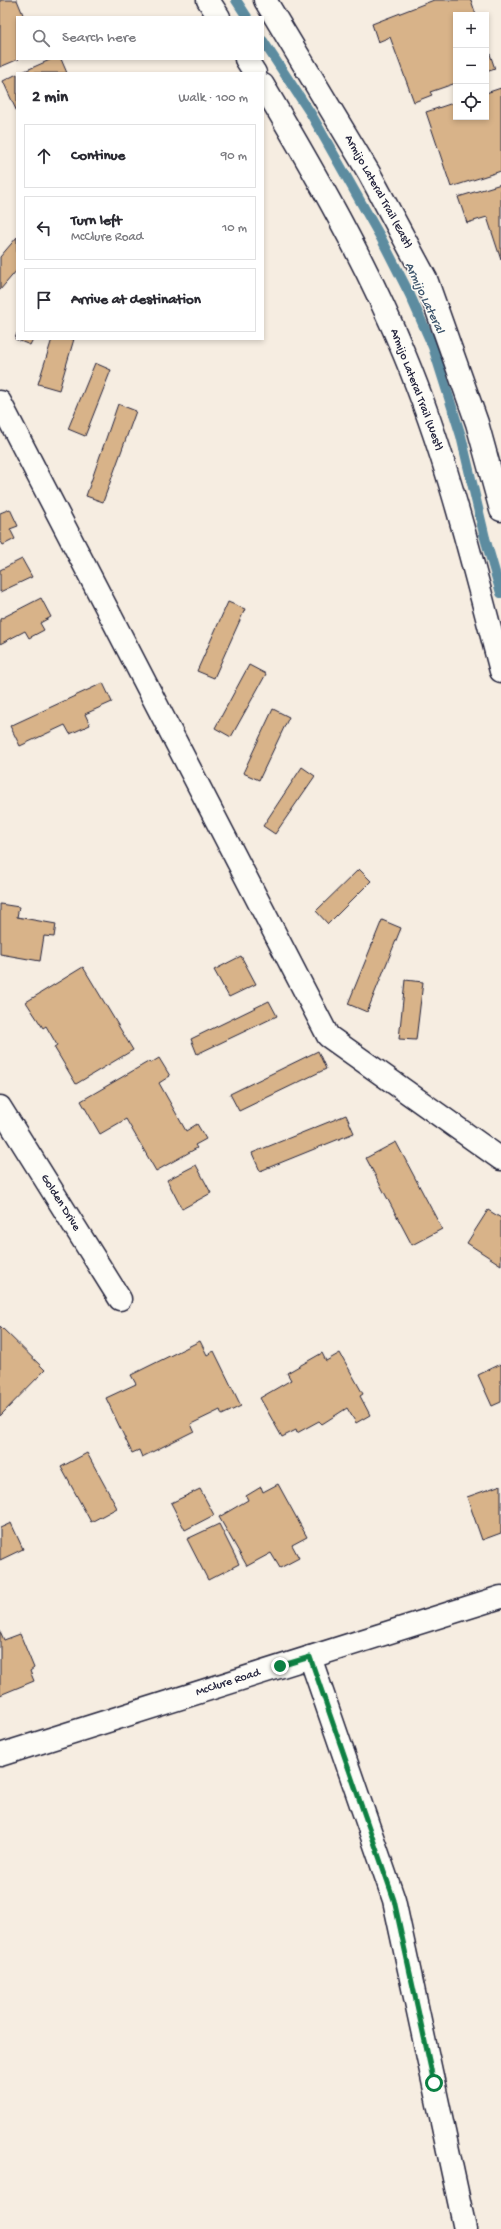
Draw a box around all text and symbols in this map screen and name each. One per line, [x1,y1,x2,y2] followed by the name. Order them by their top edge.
[453,12,489,120] map controls
[453,12,489,48] button: +
[16,16,264,60] search box
[30,27,52,49] icon: search
[62,29,136,47] text: Search here
[453,48,489,84] button: −
[453,84,489,120] button: locate
[32,88,68,108] text: 2 min
[179,91,248,106] text: Walk · 100 m
[341,133,415,251] street label: Armijo Lateral Trail (East)
[33,145,55,167] icon: ahead
[71,147,125,165] text: Continue
[221,149,247,164] text: 90 m
[71,212,122,230] text: Turn left
[33,217,55,239] icon: left
[222,221,247,236] text: 10 m
[71,230,143,245] text: McClure Road
[401,260,447,337] water label: Armijo Lateral
[33,289,55,311] icon: arrive
[71,291,201,309] text: Arrive at destination
[386,327,446,453] street label: Armijo Lateral Trail (West)
[37,1172,83,1235] street label: Golden Drive
[271,1657,289,1675] route end
[194,1666,263,1700] street label: McClure Road
[425,2074,443,2092] route start

